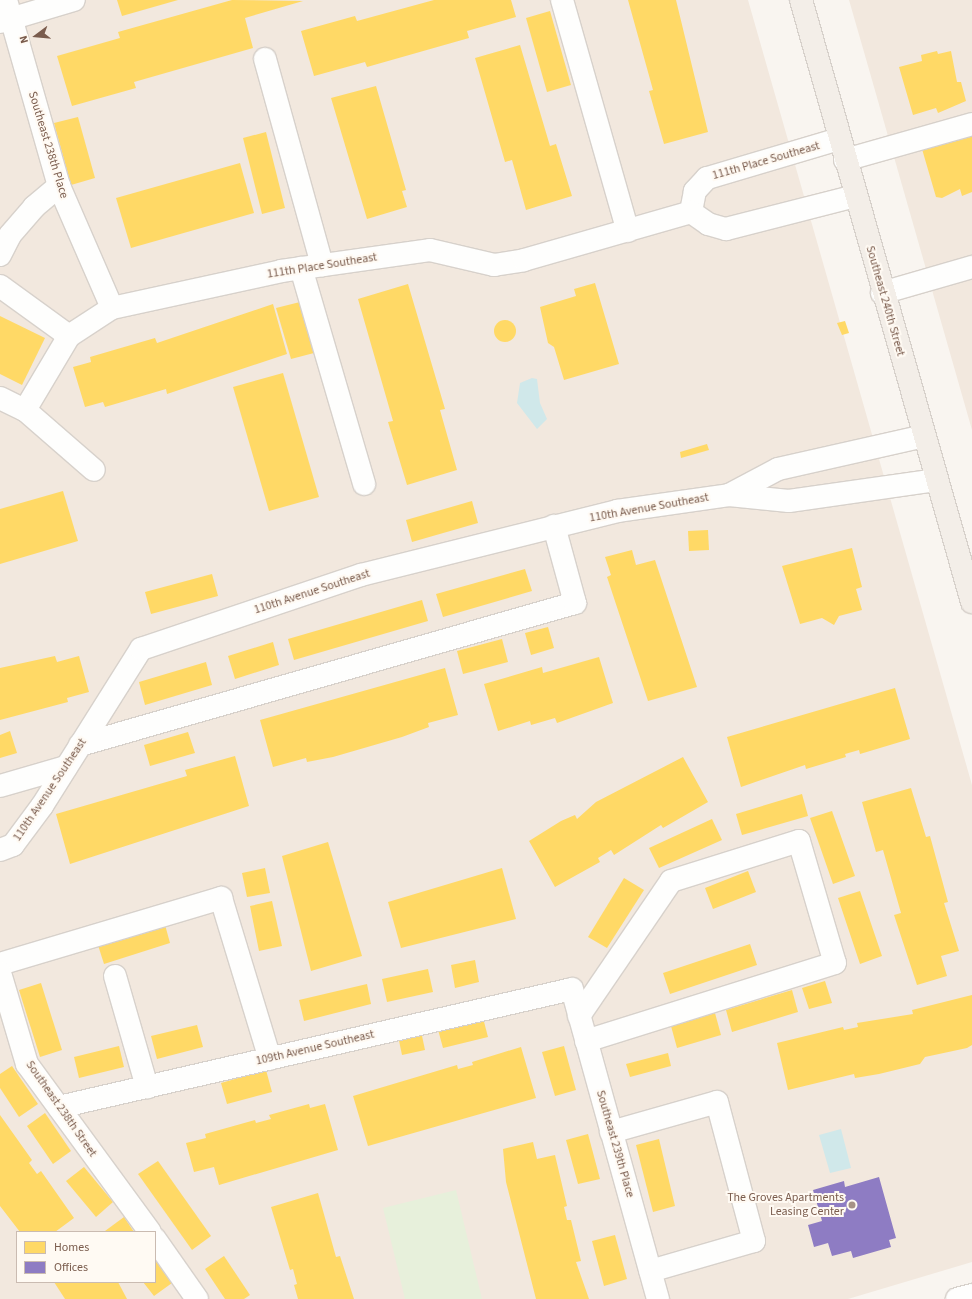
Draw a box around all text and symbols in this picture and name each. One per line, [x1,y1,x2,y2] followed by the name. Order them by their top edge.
[16,16,56,56] north arrow
[16,34,32,45] text: N
[25,90,71,200] street label: Southeast 238th Place
[711,139,821,183] street label: 111th Place Southeast
[862,244,908,358] street label: Southeast 240th Street
[266,250,378,282] street label: 111th Place Southeast
[588,490,710,526] street label: 110th Avenue Southeast
[252,566,372,618] street label: 110th Avenue Southeast
[10,736,90,844] street label: 110th Avenue Southeast
[254,1027,376,1069] street label: 109th Avenue Southeast
[22,1058,100,1160] street label: Southeast 238th Street
[593,1089,637,1199] street label: Southeast 239th Place
[727,1191,844,1219] place label: The Groves Apartments Leasing Center
[847,1200,857,1210] marker: The Groves Apartments Leasing Center
[16,1231,156,1283] legend
[54,1239,89,1256] text: Homes
[54,1259,88,1276] text: Offices

